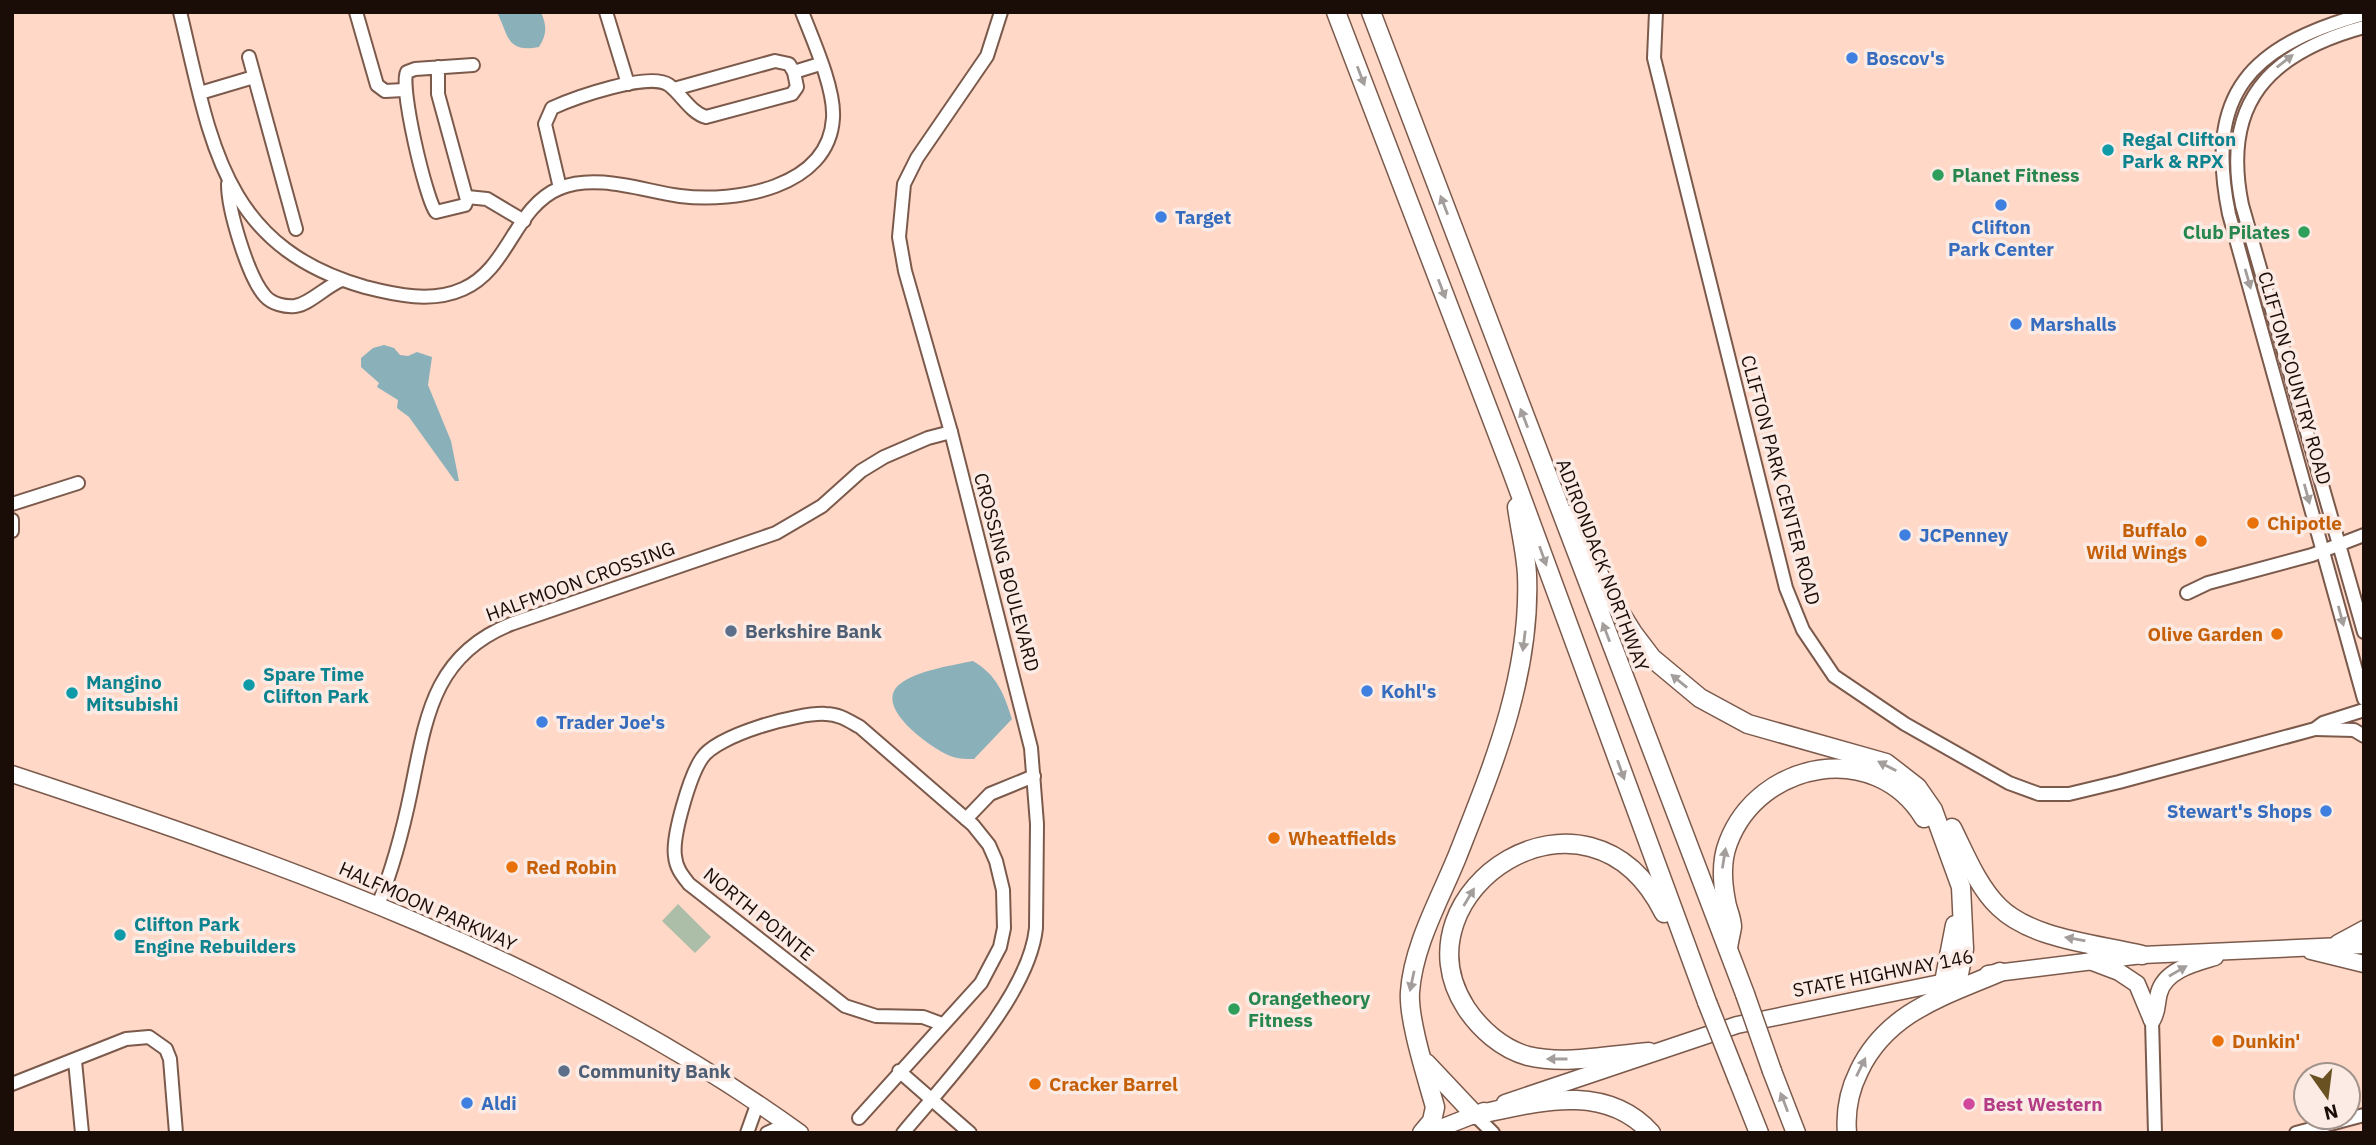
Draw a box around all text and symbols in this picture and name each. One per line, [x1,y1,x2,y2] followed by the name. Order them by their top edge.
[1866,46,1945,70] place label: Boscov's
[1844,50,1860,66] marker: Boscov's
[2276,54,2294,68] one-way arrow
[1355,66,1366,87] one-way arrow
[2122,127,2236,173] place label: Regal Clifton Park & RPX
[2100,142,2116,158] marker: Regal Clifton Park & RPX
[1952,163,2080,187] place label: Planet Fitness
[1930,167,1946,183] marker: Planet Fitness
[1438,194,1449,215] one-way arrow
[1993,197,2009,213] marker: Clifton Park Center
[1175,205,1231,229] place label: Target
[1153,209,1169,225] marker: Target
[1948,215,2054,261] place label: Clifton Park Center
[2183,220,2290,244] place label: Club Pilates
[2296,224,2312,240] marker: Club Pilates
[2243,268,2253,289] one-way arrow
[2253,269,2337,487] street label: CLIFTON COUNTRY ROAD
[1437,278,1448,299] one-way arrow
[2030,312,2117,336] place label: Marshalls
[2008,316,2024,332] marker: Marshalls
[1736,352,1826,608] street label: CLIFTON PARK CENTER ROAD
[1518,407,1529,428] one-way arrow
[1551,455,1655,676] street label: ADIRONDACK NORTHWAY
[969,470,1045,674] street label: CROSSING BOULEVARD
[2303,484,2313,505] one-way arrow
[2267,511,2342,535] place label: Chipotle
[2245,515,2261,531] marker: Chipotle
[2086,518,2187,564] place label: Buffalo Wild Wings
[1919,523,2009,547] place label: JCPenney
[1897,527,1913,543] marker: JCPenney
[2193,533,2209,549] marker: Buffalo Wild Wings
[482,536,678,626] street label: HALFMOON CROSSING
[1537,545,1548,566] one-way arrow
[2336,605,2347,627] one-way arrow
[745,619,882,643] place label: Berkshire Bank
[1601,622,1612,643] one-way arrow
[2147,622,2263,646] place label: Olive Garden
[723,623,739,639] marker: Berkshire Bank
[2269,626,2285,642] marker: Olive Garden
[1519,630,1530,652] one-way arrow
[263,662,369,708] place label: Spare Time Clifton Park
[86,670,179,716] place label: Mangino Mitsubishi
[1671,674,1689,689] one-way arrow
[241,677,257,693] marker: Spare Time Clifton Park
[1381,679,1436,703] place label: Kohl's
[1359,683,1375,699] marker: Kohl's
[64,685,80,701] marker: Mangino Mitsubishi
[556,710,665,734] place label: Trader Joe's
[534,714,550,730] marker: Trader Joe's
[1615,759,1626,780] one-way arrow
[1878,760,1897,772] one-way arrow
[2167,799,2312,823] place label: Stewart's Shops
[2318,803,2334,819] marker: Stewart's Shops
[1288,826,1396,850] place label: Wheatfields
[1266,830,1282,846] marker: Wheatfields
[1719,847,1730,869] one-way arrow
[526,855,617,879] place label: Red Robin
[335,856,521,956] street label: HALFMOON PARKWAY
[504,859,520,875] marker: Red Robin
[699,862,819,966] street label: NORTH POINTE
[1463,887,1475,906] one-way arrow
[134,912,296,958] place label: Clifton Park Engine Rebuilders
[112,927,128,943] marker: Clifton Park Engine Rebuilders
[2064,934,2086,945] one-way arrow
[1791,944,1975,1002] street label: STATE HIGHWAY 146
[2168,965,2187,978] one-way arrow
[1407,970,1418,992] one-way arrow
[1248,986,1371,1032] place label: Orangetheory Fitness
[1226,1001,1242,1017] marker: Orangetheory Fitness
[2232,1029,2300,1053] place label: Dunkin'
[2210,1033,2226,1049] marker: Dunkin'
[1546,1053,1568,1064] one-way arrow
[1855,1057,1866,1077] one-way arrow
[578,1059,731,1083] place label: Community Bank
[2292,1061,2362,1131] north arrow
[556,1063,572,1079] marker: Community Bank
[1049,1072,1178,1096] place label: Cracker Barrel
[1027,1076,1043,1092] marker: Cracker Barrel
[481,1091,517,1115] place label: Aldi
[1779,1091,1790,1112] one-way arrow
[1983,1092,2103,1116] place label: Best Western
[459,1095,475,1111] marker: Aldi
[1961,1096,1977,1112] marker: Best Western
[2322,1099,2341,1126] text: N

